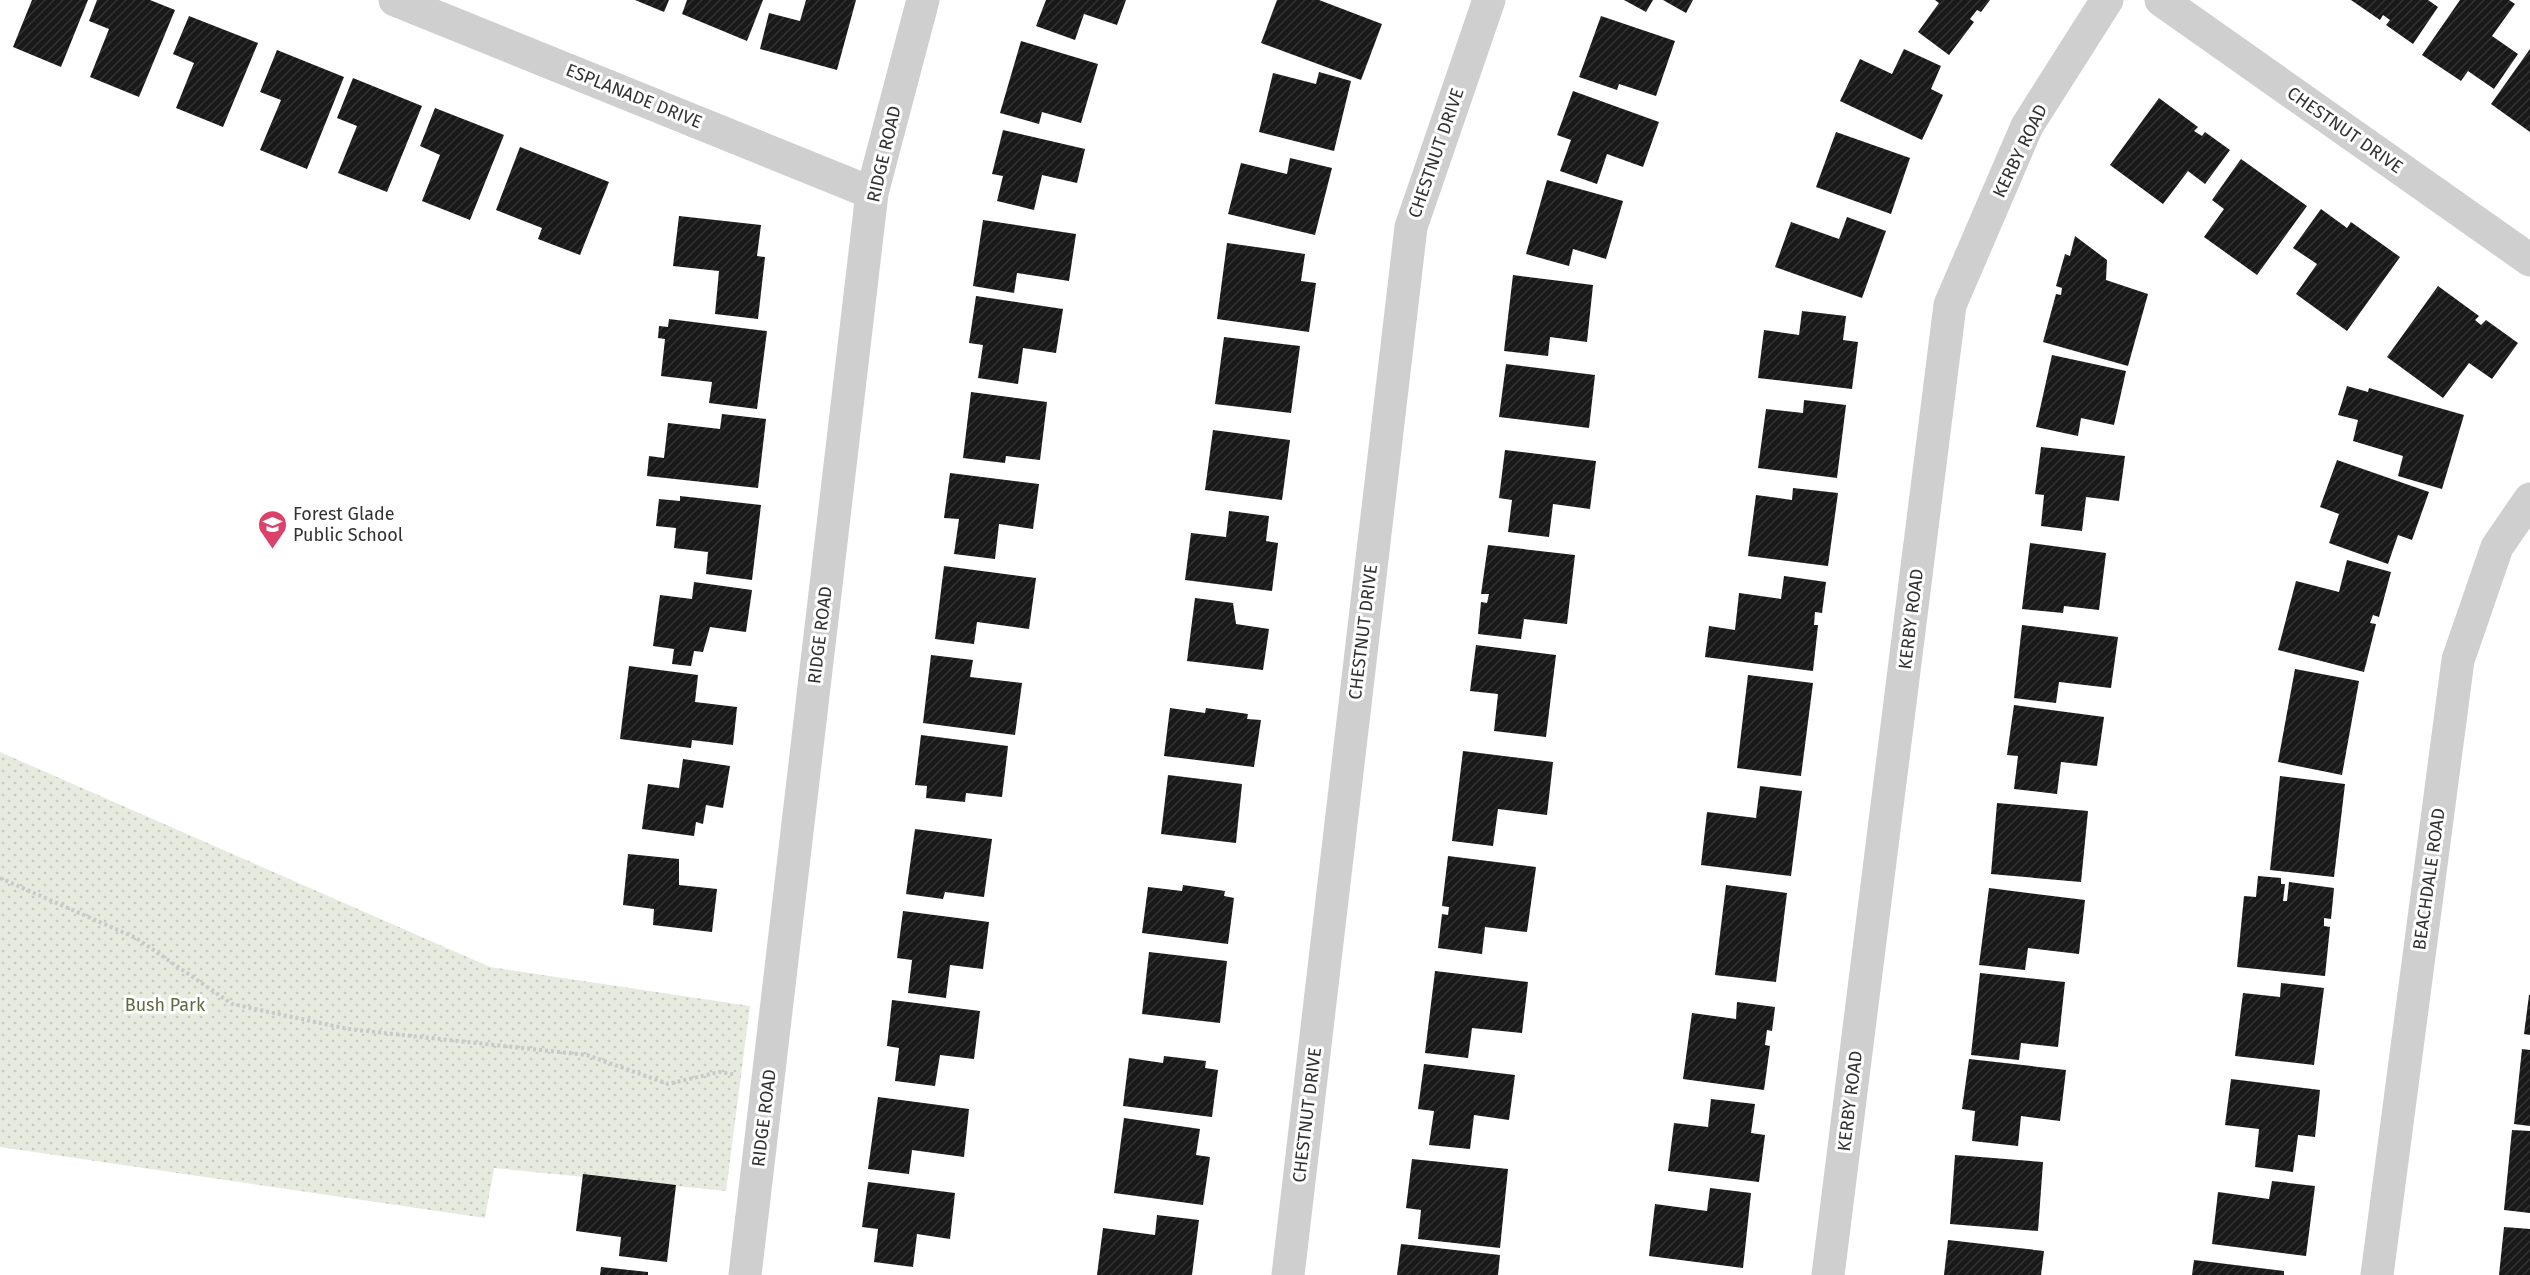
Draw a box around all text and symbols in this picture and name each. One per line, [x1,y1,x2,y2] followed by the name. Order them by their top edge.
[563,59,705,133] street label: ESPLANADE DRIVE
[2283,82,2407,178] street label: CHESTNUT DRIVE
[1403,85,1469,221] street label: CHESTNUT DRIVE
[1988,101,2052,201] street label: KERBY ROAD
[862,104,906,204] street label: RIDGE ROAD
[293,503,403,546] place label: Forest Glade Public School
[256,508,288,550] school or university icon: Forest Glade Public School
[1344,563,1382,701] street label: CHESTNUT DRIVE
[1894,567,1928,671] street label: KERBY ROAD
[803,585,837,685] street label: RIDGE ROAD
[2408,807,2450,951] street label: BEACHDALE ROAD
[125,994,206,1016] park label: Bush Park
[1288,1046,1326,1184] street label: CHESTNUT DRIVE
[1833,1049,1867,1153] street label: KERBY ROAD
[747,1068,781,1168] street label: RIDGE ROAD

